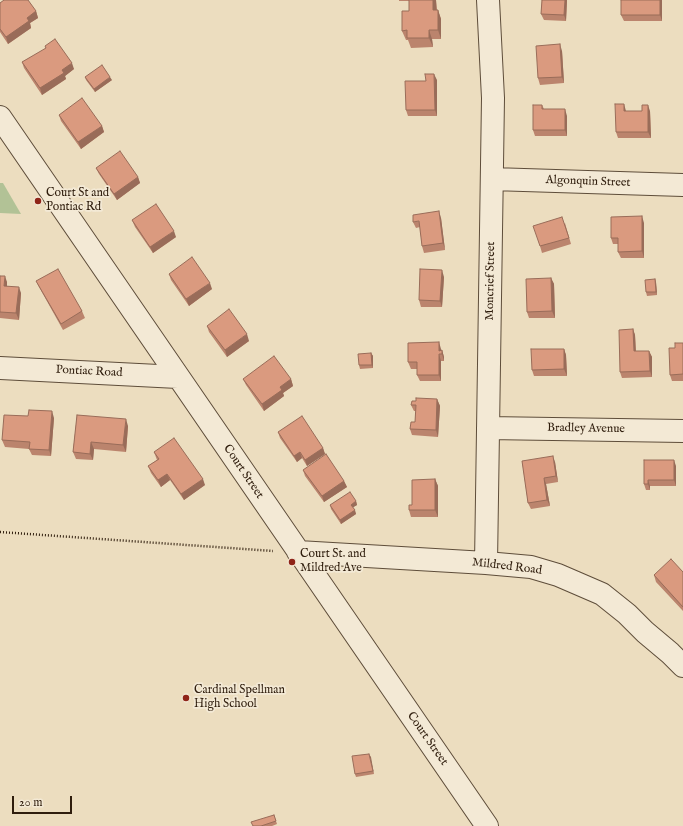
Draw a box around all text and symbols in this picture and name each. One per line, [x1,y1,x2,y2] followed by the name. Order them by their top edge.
[545,173,631,191] street label: Algonquin Street
[46,187,109,215] place label: Court St and Pontiac Rd
[33,196,43,206] marker: Court St and Pontiac Rd
[483,241,499,321] street label: Moncrief Street
[55,363,123,381] street label: Pontiac Road
[547,421,625,437] street label: Bradley Avenue
[220,442,266,502] street label: Court Street
[300,548,366,576] place label: Court St. and Mildred Ave
[471,556,543,578] street label: Mildred Road
[287,557,297,567] marker: Court St. and Mildred Ave
[194,684,285,712] place label: Cardinal Spellman High School
[181,693,191,703] marker: Cardinal Spellman High School
[403,709,451,769] street label: Court Street
[14,788,74,814] scale bar
[19,795,42,810] text: 20 m

